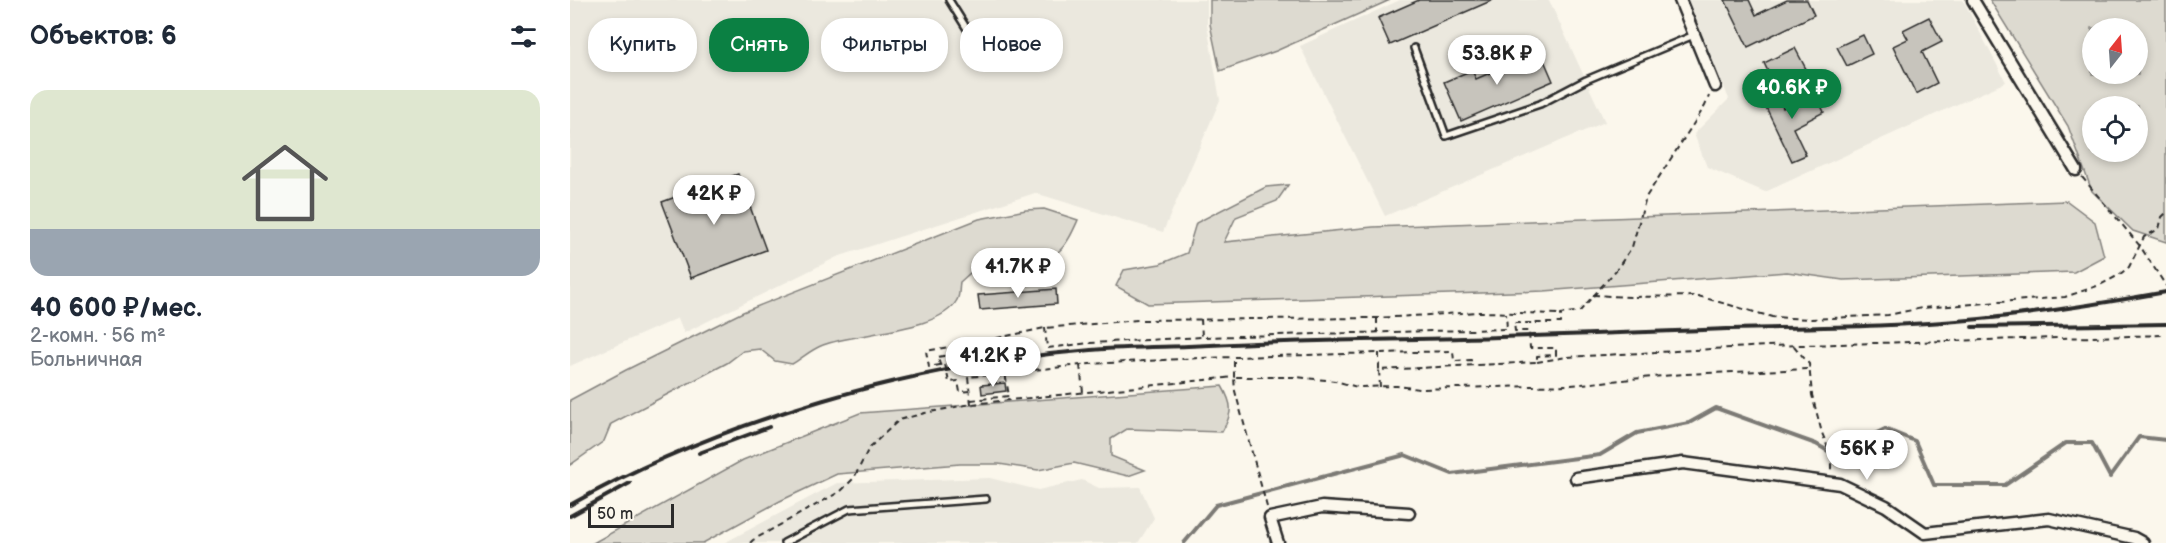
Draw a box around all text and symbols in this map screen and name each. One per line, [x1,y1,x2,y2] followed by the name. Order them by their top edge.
[588,18,697,72] chip: Купить
[709,18,809,72] chip: Снять
[821,18,948,72] chip: Фильтры
[960,18,1063,72] chip: Новое
[2082,18,2148,84] north arrow
[2082,18,2148,162] map controls
[507,20,540,53] icon: filters
[30,21,177,52] text: Объектов: 6
[1442,35,1552,86] pin: 53.8K ₽
[1462,42,1532,66] text: 53.8K ₽
[1737,69,1847,120] pin: 40.6K ₽
[1756,76,1828,100] text: 40.6K ₽
[2082,96,2148,162] button: locate
[231,129,339,237] icon: home
[672,175,756,226] pin: 42K ₽
[687,182,741,206] text: 42K ₽
[963,248,1073,299] pin: 41.7K ₽
[985,255,1051,279] text: 41.7K ₽
[30,293,202,324] text: 40 600 ₽/мес.
[30,324,166,348] text: 2-комн. · 56 m²
[938,337,1048,388] pin: 41.2K ₽
[960,344,1026,368] text: 41.2K ₽
[30,348,142,372] text: Больничная
[1825,430,1909,481] pin: 56K ₽
[1840,437,1894,461] text: 56K ₽
[588,501,674,528] scale bar
[597,505,633,524] text: 50 m

